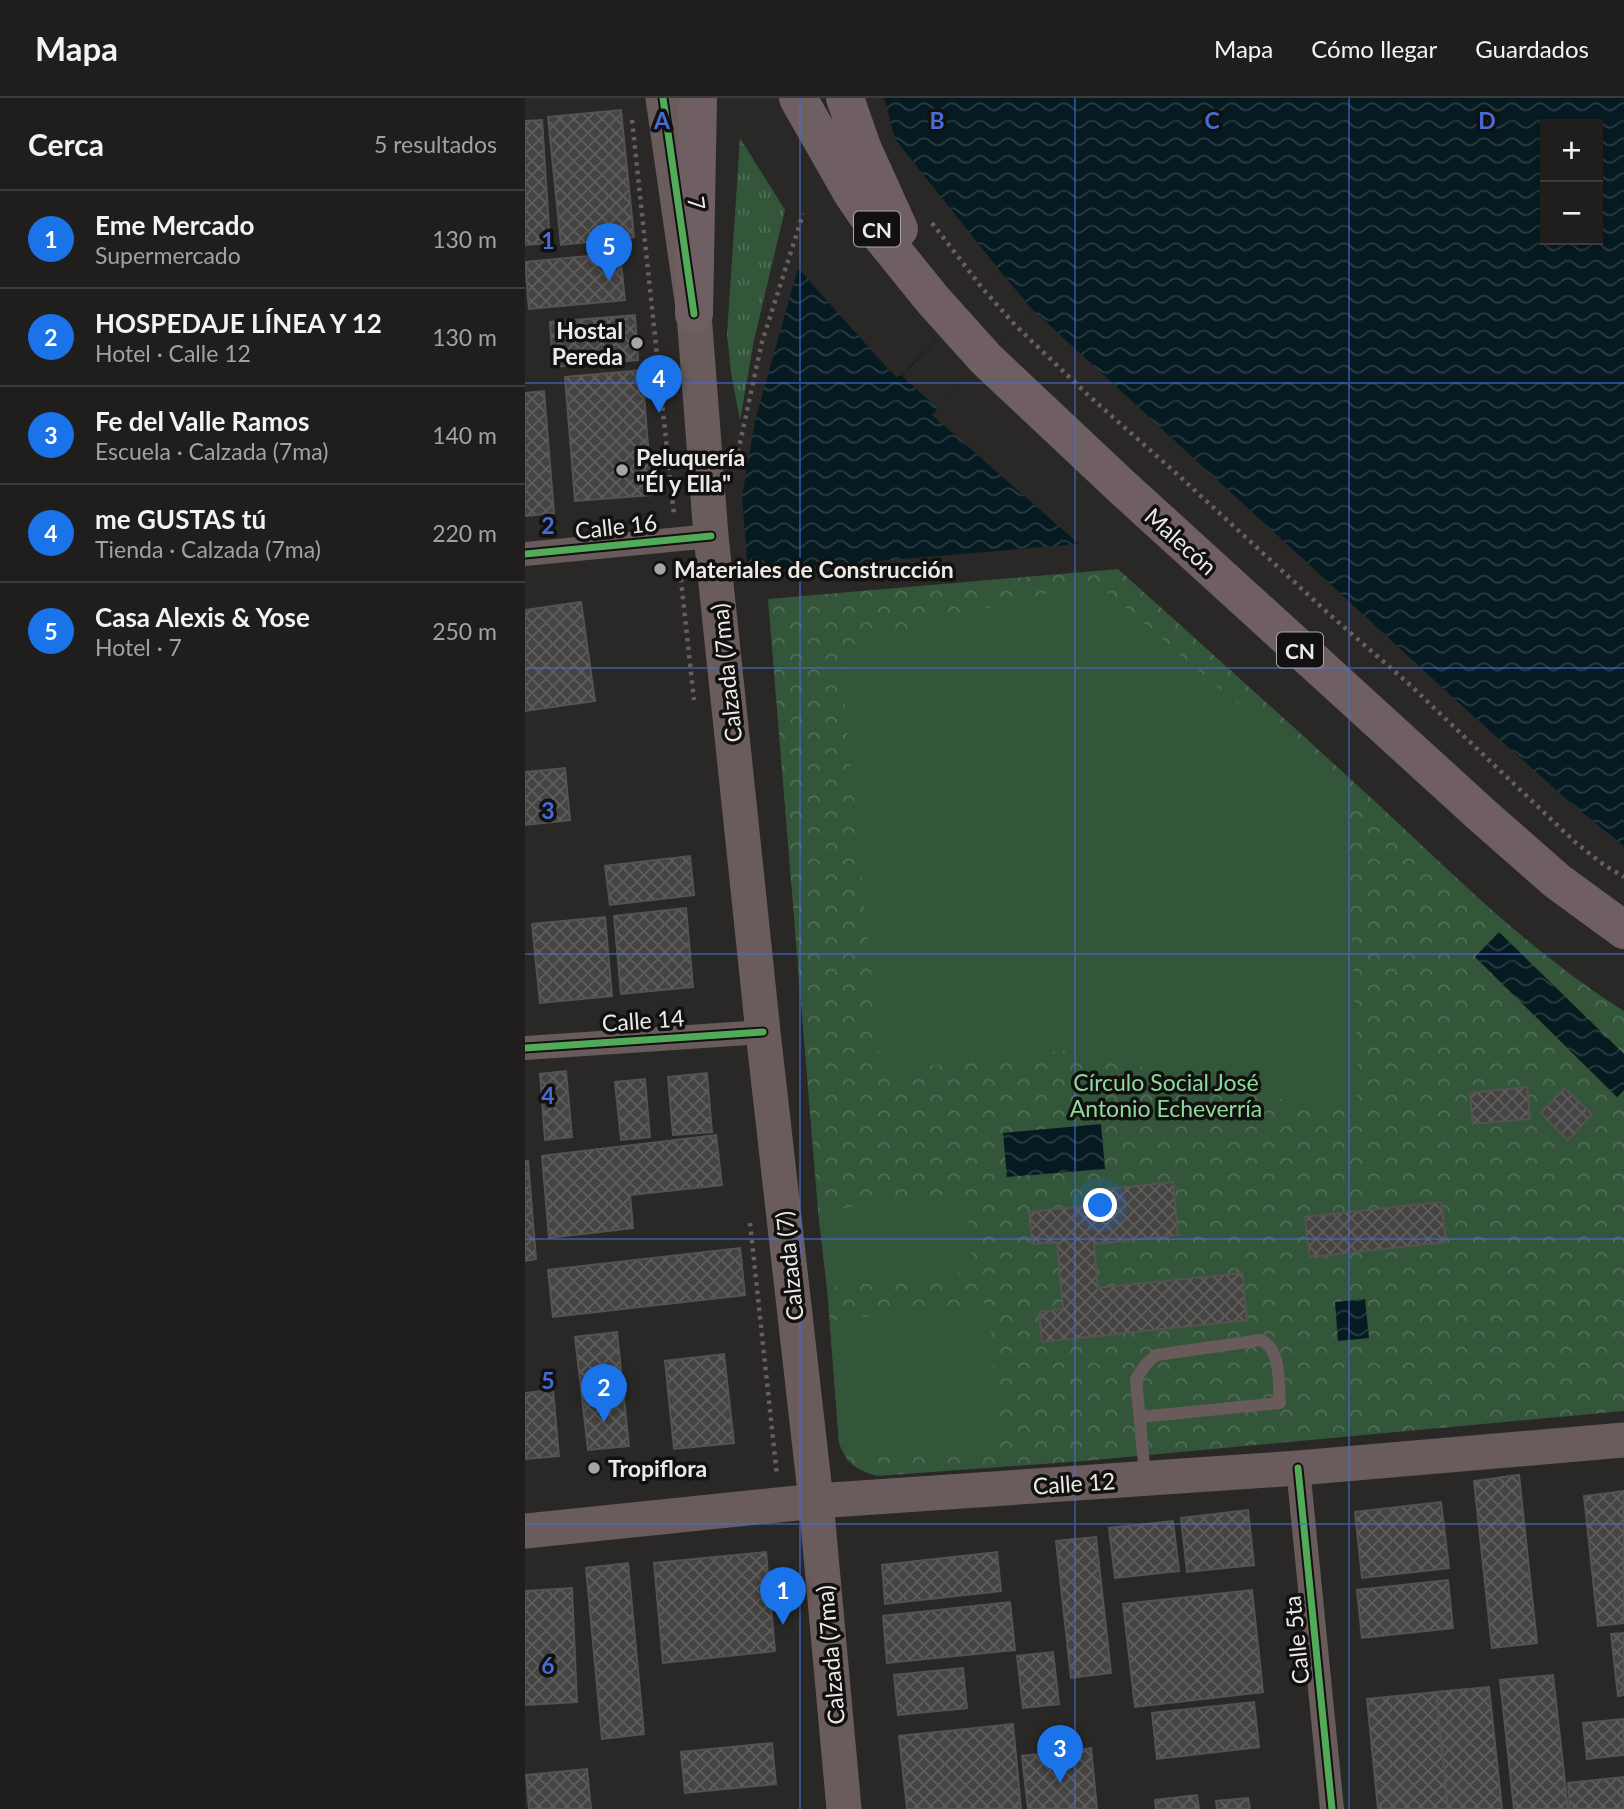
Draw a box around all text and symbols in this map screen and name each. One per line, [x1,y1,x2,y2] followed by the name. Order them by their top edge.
[35,28,118,68] text: Mapa
[1214,34,1273,63] text: Mapa
[1311,34,1437,63] text: Cómo llegar
[1475,34,1589,63] text: Guardados
[653,106,671,134] text: A
[929,106,945,134] text: B
[1204,106,1220,134] text: C
[1478,106,1496,134] text: D
[1540,119,1603,245] map controls
[1540,119,1603,182] button: +
[28,126,104,162] text: Cerca
[374,130,497,158] text: 5 resultados
[1540,182,1603,245] button: −
[682,194,712,212] street label: 7
[95,209,254,241] text: Eme Mercado
[854,212,900,246] road number: CN
[586,223,632,281] pin: 5
[44,225,58,253] text: 1
[432,225,497,253] text: 130 m
[541,226,555,254] text: 1
[95,241,241,269] text: Supermercado
[95,307,382,339] text: HOSPEDAJE LÍNEA Y 12
[552,316,623,370] place label: Hostal Pereda
[44,323,58,351] text: 2
[432,323,497,351] text: 130 m
[629,335,645,351] marker: Hostal Pereda
[95,339,251,367] text: Hotel · Calle 12
[636,355,682,413] pin: 4
[95,405,309,437] text: Fe del Valle Ramos
[44,421,58,449] text: 3
[432,421,497,449] text: 140 m
[95,437,328,465] text: Escuela · Calzada (7ma)
[636,443,745,497] place label: Peluquería "Él y Ella"
[614,462,630,478] marker: Peluquería "Él y Ella"
[1139,502,1223,580] street label: Malecón
[95,503,266,535] text: me GUSTAS tú
[574,508,658,544] street label: Calle 16
[541,511,555,539] text: 2
[44,519,58,547] text: 4
[432,519,497,547] text: 220 m
[95,535,321,563] text: Tienda · Calzada (7ma)
[674,555,954,583] place label: Materiales de Construcción
[652,561,668,577] marker: Materiales de Construcción
[95,601,310,633] text: Casa Alexis & Yose
[705,602,747,744] street label: Calzada (7ma)
[44,617,58,645] text: 5
[432,617,497,645] text: 250 m
[1277,632,1323,668] road number: CN
[95,633,182,661] text: Hotel · 7
[541,796,555,824] text: 3
[601,1003,685,1037] street label: Calle 14
[1070,1068,1262,1122] park label: Círculo Social José Antonio Echeverría
[541,1081,555,1109] text: 4
[1083,1188,1117,1222] your location
[769,1210,809,1322] street label: Calzada (7)
[581,1364,627,1422] pin: 2
[541,1366,555,1394] text: 5
[608,1454,707,1482] place label: Tropiflora
[586,1460,602,1476] marker: Tropiflora
[1032,1466,1116,1500] street label: Calle 12
[760,1567,806,1625] pin: 1
[810,1584,850,1726] street label: Calzada (7ma)
[1277,1594,1315,1686] street label: Calle 5ta
[541,1651,555,1679] text: 6
[1037,1725,1083,1783] pin: 3

